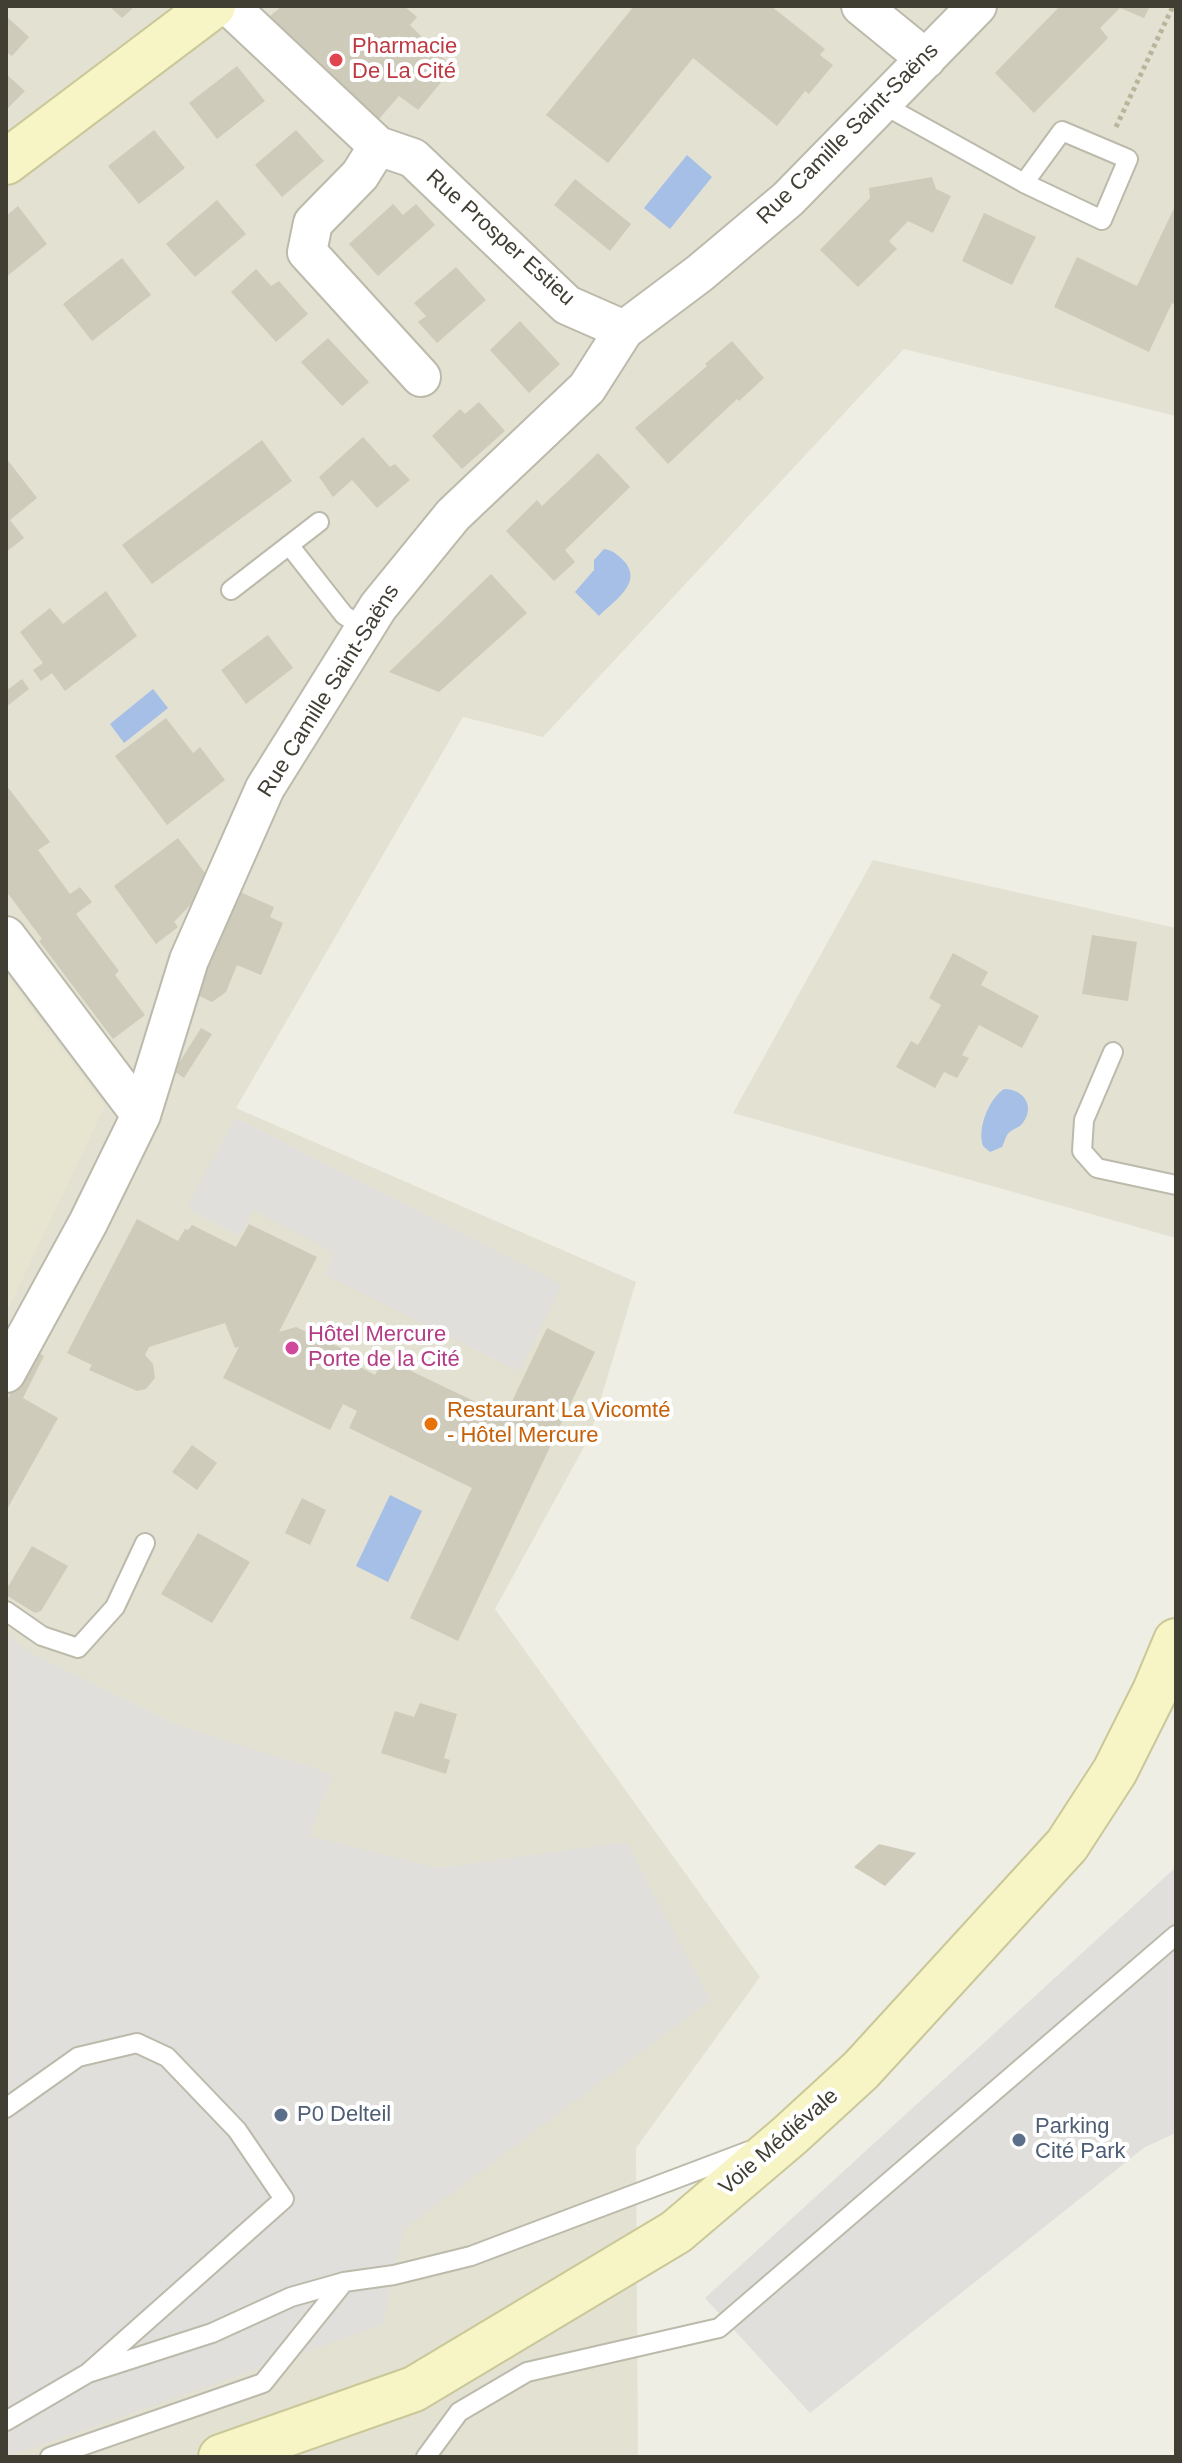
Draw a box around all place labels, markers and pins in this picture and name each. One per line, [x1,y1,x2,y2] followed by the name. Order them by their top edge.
[352,34,457,86] place label: Pharmacie De La Cité
[327,51,345,69] marker: Pharmacie De La Cité
[308,1322,460,1374] place label: Hôtel Mercure Porte de la Cité
[283,1339,301,1357] marker: Hôtel Mercure Porte de la Cité
[447,1398,670,1450] place label: Restaurant La Vicomté - Hôtel Mercure
[422,1415,440,1433] marker: Restaurant La Vicomté - Hôtel Mercure
[297,2102,391,2128] place label: P0 Delteil
[272,2106,290,2124] marker: P0 Delteil
[1035,2114,1125,2166] place label: Parking Cité Park
[1010,2131,1028,2149] marker: Parking Cité Park

